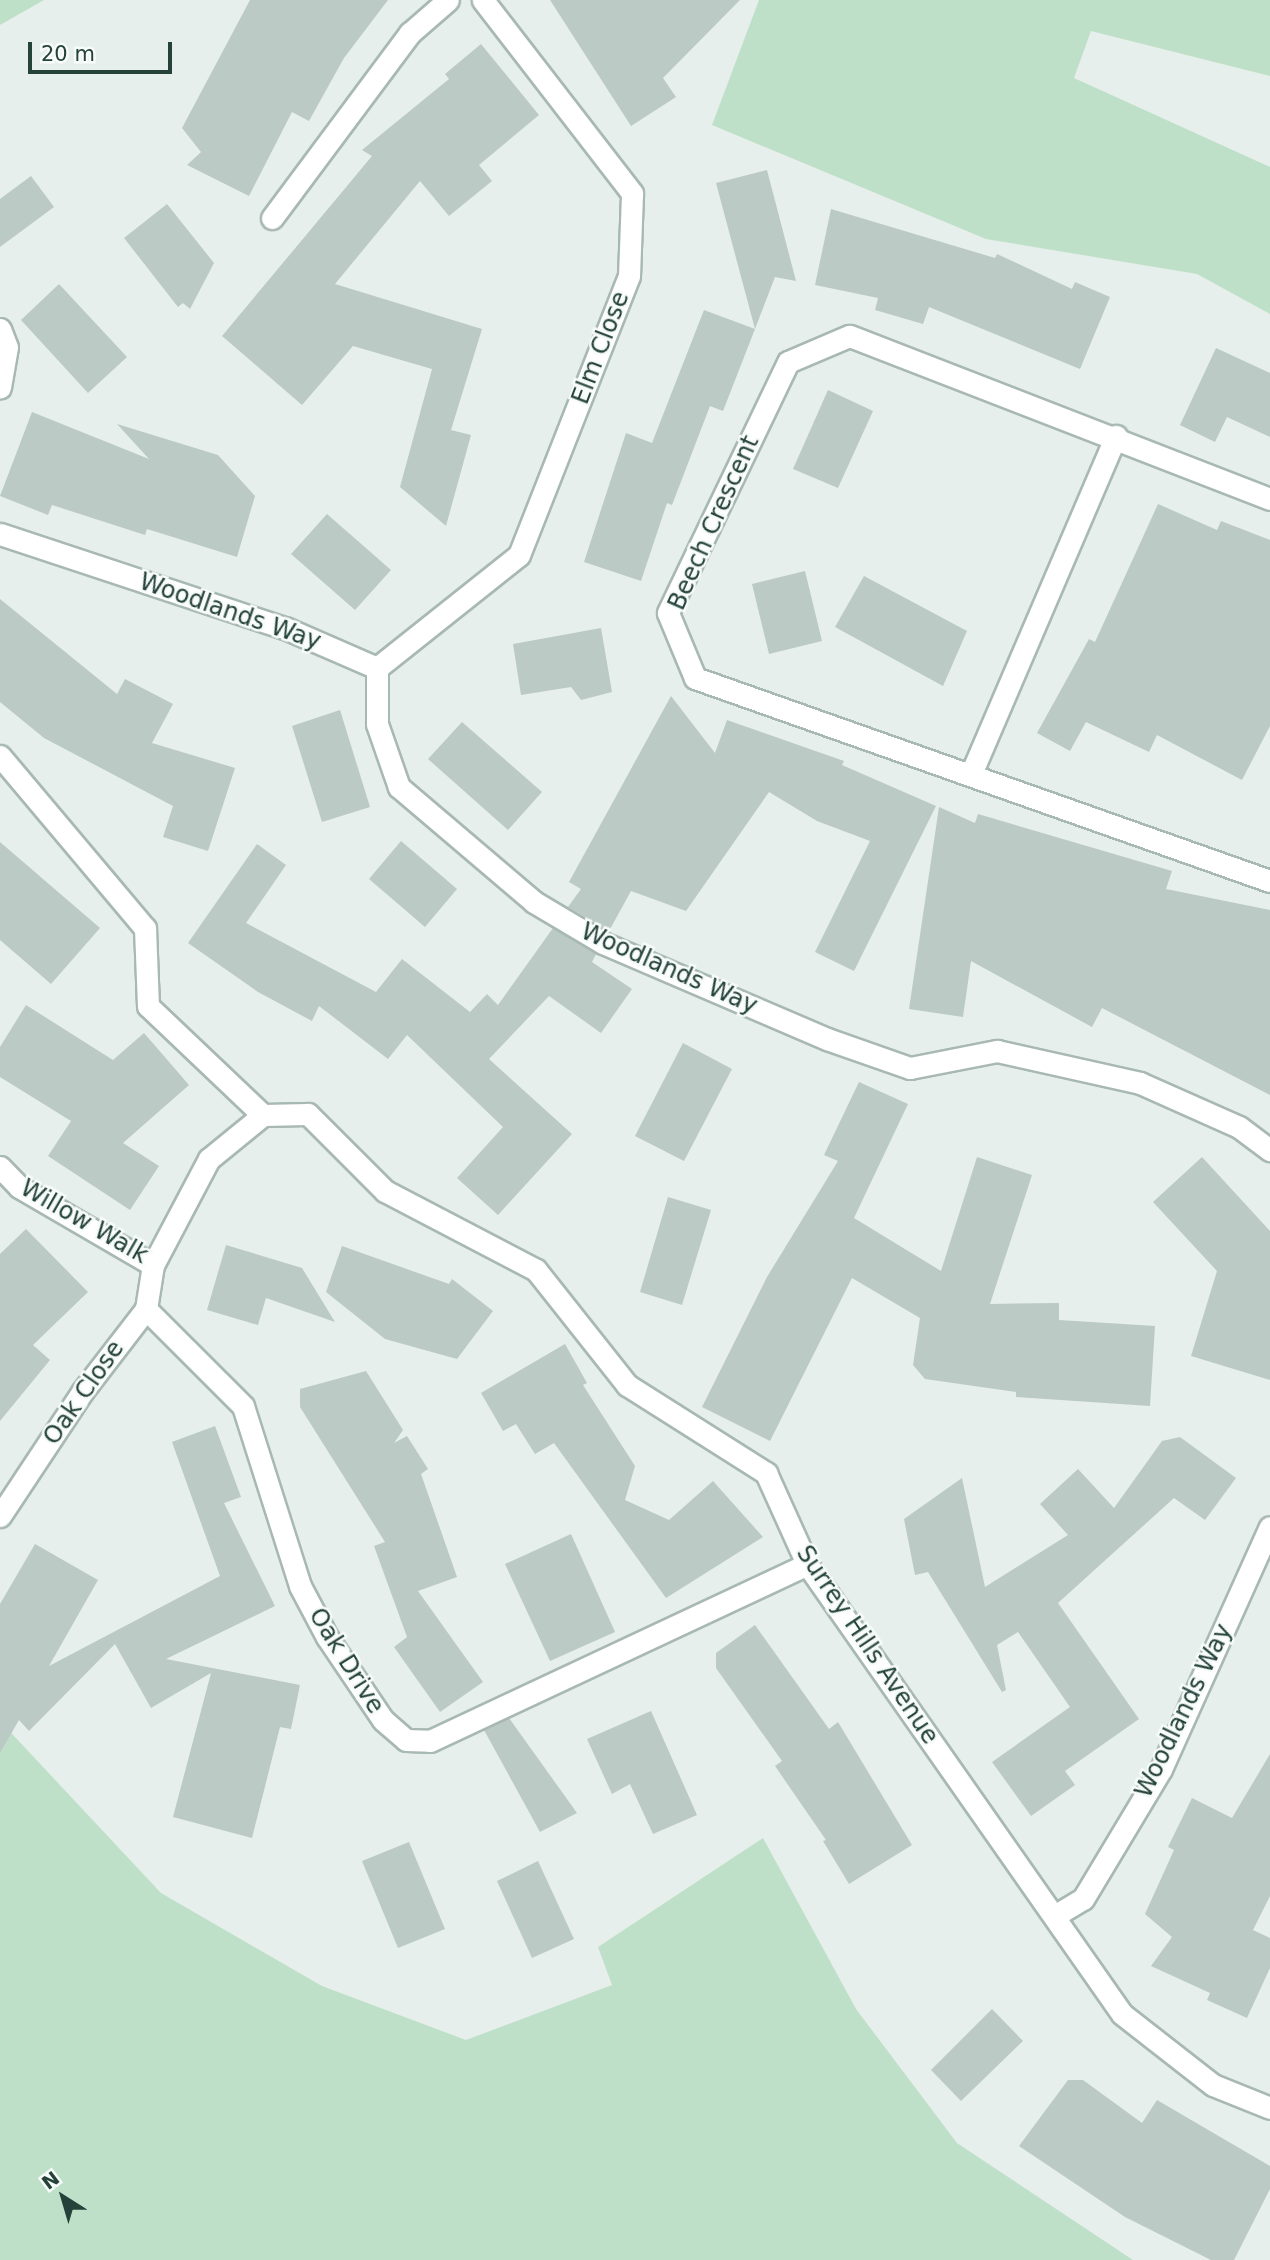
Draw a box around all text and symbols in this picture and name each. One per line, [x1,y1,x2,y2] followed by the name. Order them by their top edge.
[32,28,175,72] scale bar
[41,42,95,66] text: 20 m
[566,288,636,408] street label: Elm Close
[663,431,765,615] street label: Beech Crescent
[135,567,325,657] street label: Woodlands Way
[576,917,762,1021] street label: Woodlands Way
[15,1174,153,1270] street label: Willow Walk
[38,1335,130,1451] street label: Oak Close
[790,1540,944,1750] street label: Surrey Hills Avenue
[302,1603,390,1719] street label: Oak Drive
[1129,1619,1239,1803] street label: Woodlands Way
[28,2162,98,2232] north arrow
[37,2167,63,2194] text: N

